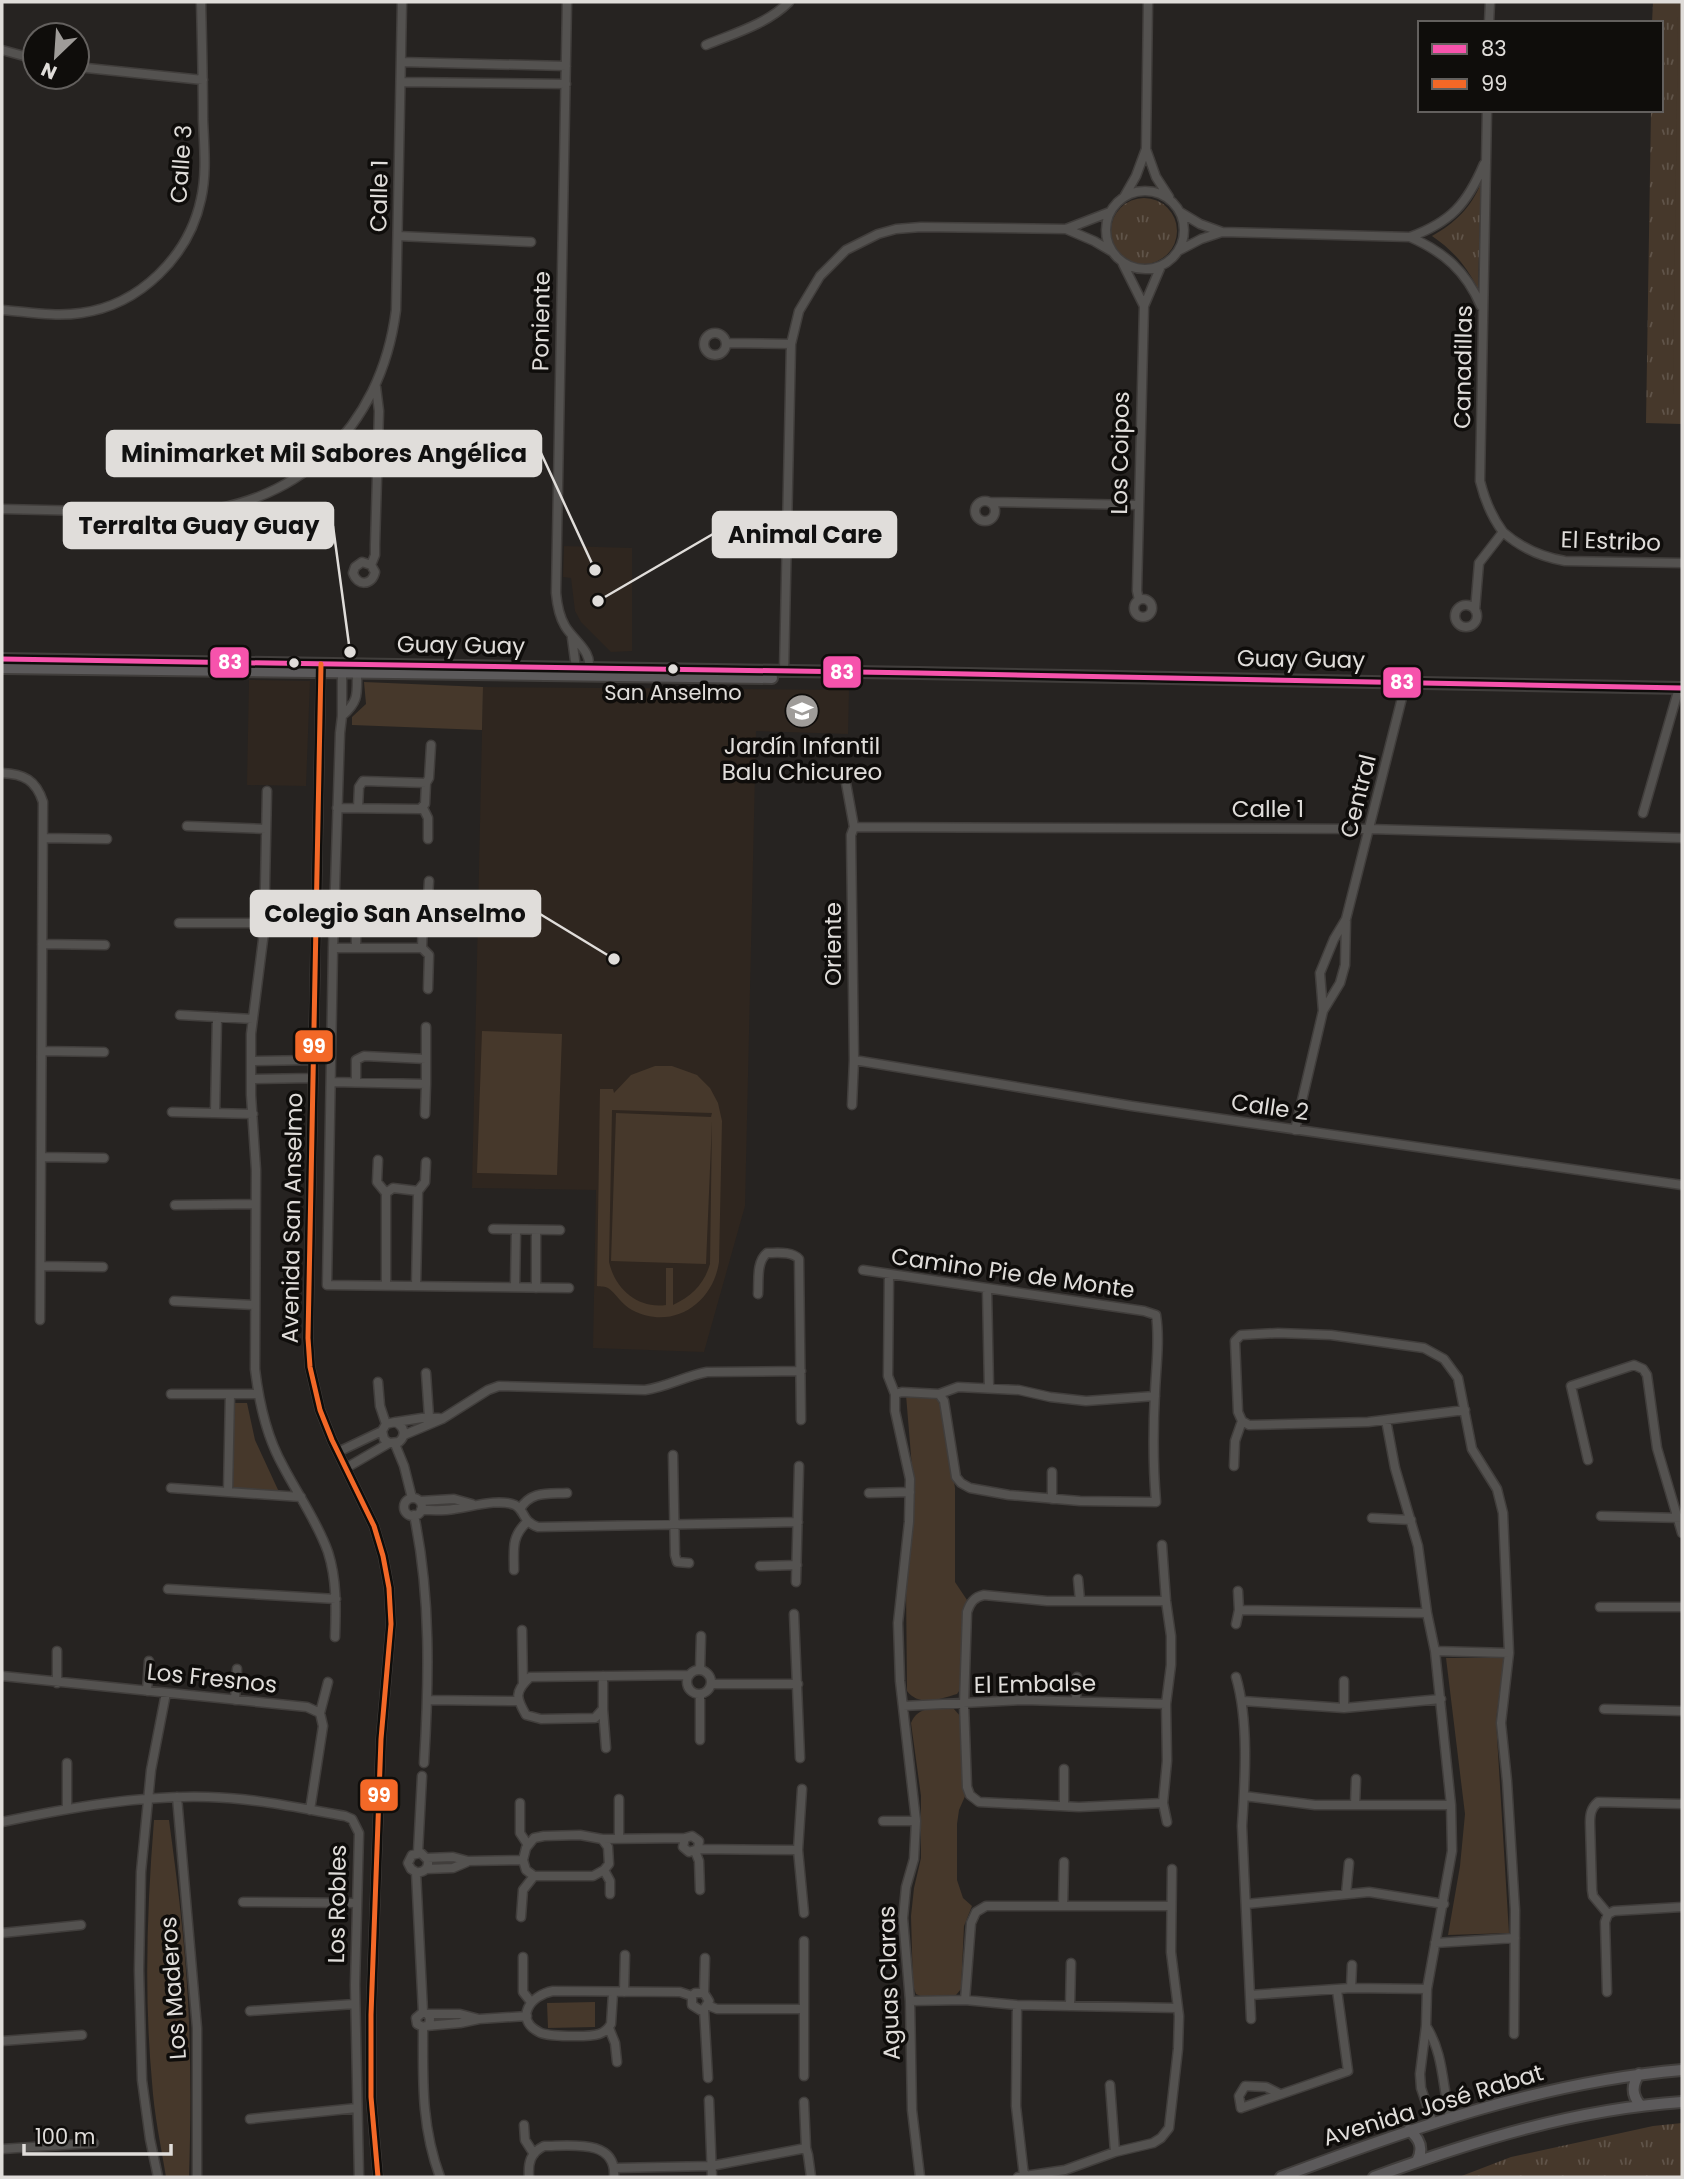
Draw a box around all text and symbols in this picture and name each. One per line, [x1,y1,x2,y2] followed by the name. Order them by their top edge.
[21,21,91,91] north arrow
[1418,21,1663,112] legend
[1481,34,1507,63] text: 83
[37,56,61,86] text: N
[1481,69,1507,98] text: 99
[162,124,200,204] street label: Calle 3
[362,160,396,232] street label: Calle 1
[524,271,558,371] street label: Poniente
[1446,305,1480,429] street label: Canadillas
[1103,391,1137,515] street label: Los Coipos
[107,431,541,476] callout: Minimarket Mil Sabores Angélica
[121,437,527,470] text: Minimarket Mil Sabores Angélica
[64,503,333,548] callout: Terralta Guay Guay
[79,509,320,542] text: Terralta Guay Guay
[713,512,896,557] callout: Animal Care
[728,518,882,551] text: Animal Care
[1560,523,1662,559] street label: El Estribo
[397,628,525,662] street label: Guay Guay
[1237,642,1365,676] street label: Guay Guay
[209,646,250,679] line badge: 83
[218,649,242,676] text: 83
[822,655,862,689] line badge: 83
[287,656,301,670] unlabelled marker
[830,659,854,686] text: 83
[666,662,680,676] marker: San Anselmo
[1382,666,1422,699] line badge: 83
[1390,669,1414,696] text: 83
[604,678,742,707] place label: San Anselmo
[783,692,821,730] school or university icon: Jardín Infantil Balu Chicureo
[722,730,882,788] place label: Jardín Infantil Balu Chicureo
[1332,751,1384,841] street label: Central
[1232,793,1304,825] street label: Calle 1
[251,891,540,936] callout: Colegio San Anselmo
[264,897,526,930] text: Colegio San Anselmo
[817,902,849,986] street label: Oriente
[294,1029,334,1063] line badge: 99
[302,1033,326,1060] text: 99
[1229,1086,1311,1128] street label: Calle 2
[274,1092,310,1344] street label: Avenida San Anselmo
[889,1240,1137,1306] street label: Camino Pie de Monte
[145,1655,279,1701] street label: Los Fresnos
[974,1667,1096,1701] street label: El Embalse
[359,1778,399,1812] line badge: 99
[367,1782,391,1809] text: 99
[320,1844,354,1964] street label: Los Robles
[870,1905,908,2061] street label: Aguas Claras
[152,1915,194,2061] street label: Los Maderos
[1319,2056,1547,2154] street label: Avenida José Rabat
[24,2112,172,2156] scale bar
[35,2122,95,2151] text: 100 m

